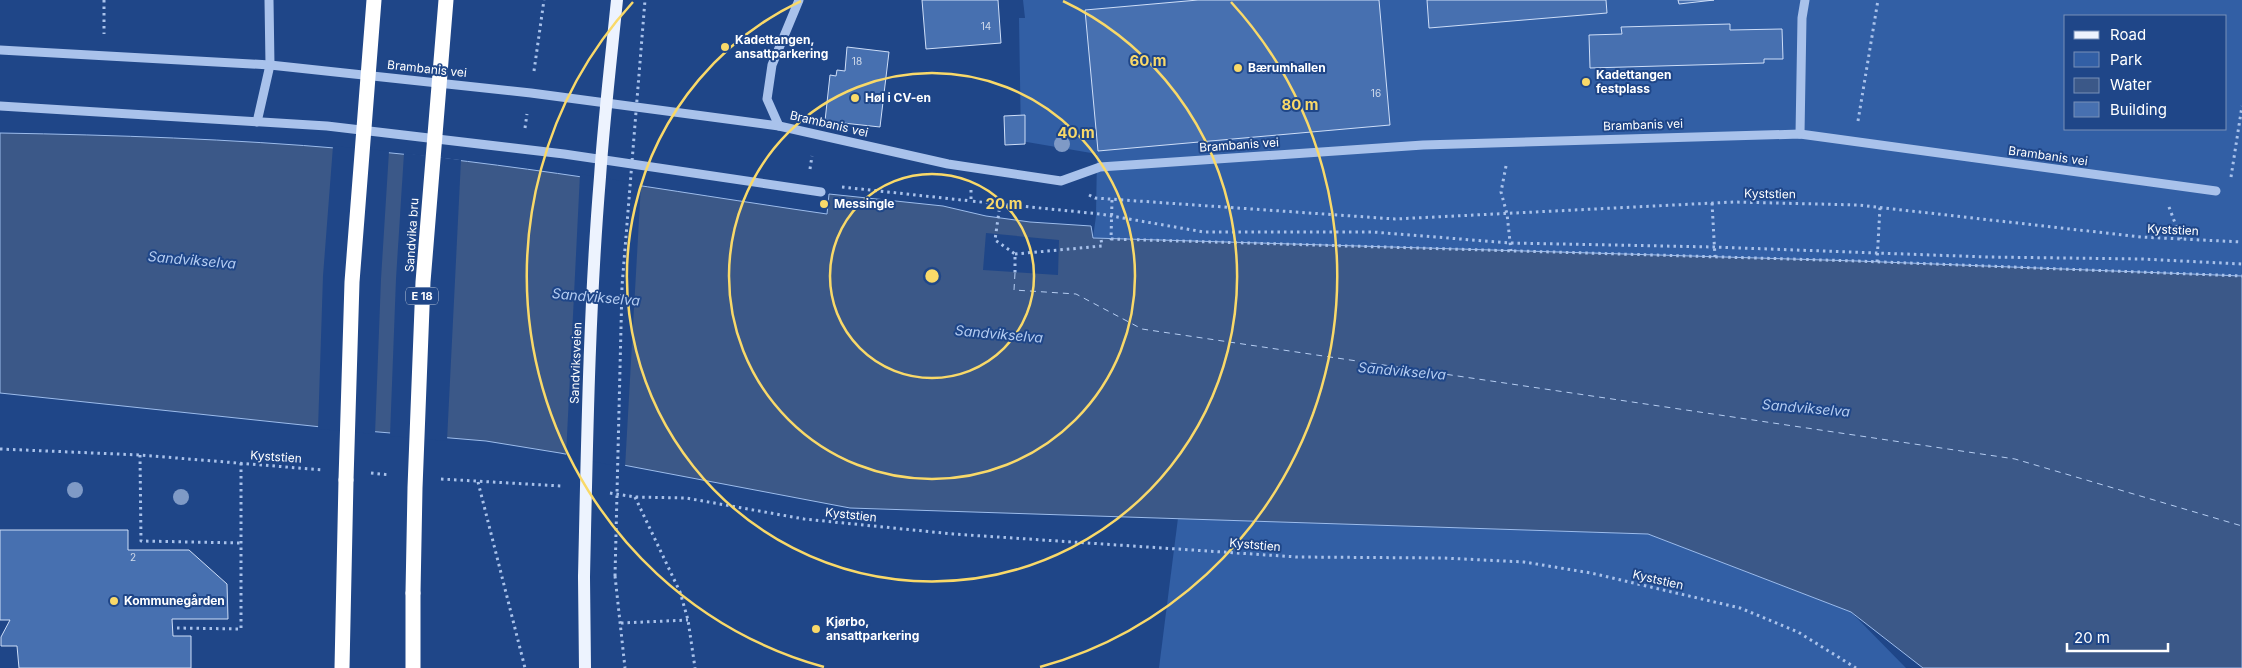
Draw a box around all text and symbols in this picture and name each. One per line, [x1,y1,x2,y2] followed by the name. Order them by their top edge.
[2064,15,2227,130] legend
[981,20,991,32] house number: 14
[2110,25,2146,44] text: Road
[735,32,828,61] place label: Kadettangen, ansattparkering
[719,41,731,53] marker: Kadettangen, ansattparkering
[2110,50,2143,69] text: Park
[1129,51,1167,70] text: 60 m
[852,55,862,67] house number: 18
[387,57,468,80] street label: Brambanis vei
[1248,60,1326,75] place label: Bærumhallen
[1232,62,1244,74] marker: Bærumhallen
[1596,67,1671,96] place label: Kadettangen festplass
[2110,75,2152,94] text: Water
[1580,76,1592,88] marker: Kadettangen festplass
[1371,87,1381,99] house number: 16
[865,90,931,105] place label: Høl i CV-en
[849,92,861,104] marker: Høl i CV-en
[1281,95,1319,114] text: 80 m
[2110,100,2167,119] text: Building
[788,107,870,140] street label: Brambanis vei
[1603,116,1683,133] street label: Brambanis vei
[1057,123,1095,142] text: 40 m
[1199,134,1279,155] street label: Brambanis vei
[2007,143,2089,169] street label: Brambanis vei
[1744,186,1796,201] street label: Kyststien
[986,194,1022,213] text: 20 m
[834,196,894,211] place label: Messingle
[401,197,422,273] street label: Sandvika bru
[818,198,830,210] marker: Messingle
[2147,221,2199,238] street label: Kyststien
[147,247,237,272] water label: Sandvikselva
[923,267,941,285] centre of rings
[551,284,641,309] water label: Sandvikselva
[406,288,438,304] road number: E 18
[954,321,1044,346] water label: Sandvikselva
[567,322,584,404] street label: Sandviksveien
[1357,358,1447,383] water label: Sandvikselva
[1761,395,1851,420] water label: Sandvikselva
[250,447,302,466] street label: Kyststien
[825,504,878,525] street label: Kyststien
[1229,535,1281,554] street label: Kyststien
[130,551,136,563] house number: 2
[1631,566,1685,593] street label: Kyststien
[124,593,225,608] place label: Kommunegården
[108,595,120,607] marker: Kommunegården
[826,614,919,643] place label: Kjørbo, ansattparkering
[2067,620,2168,652] scale bar
[810,623,822,635] marker: Kjørbo, ansattparkering
[2074,628,2110,647] text: 20 m

